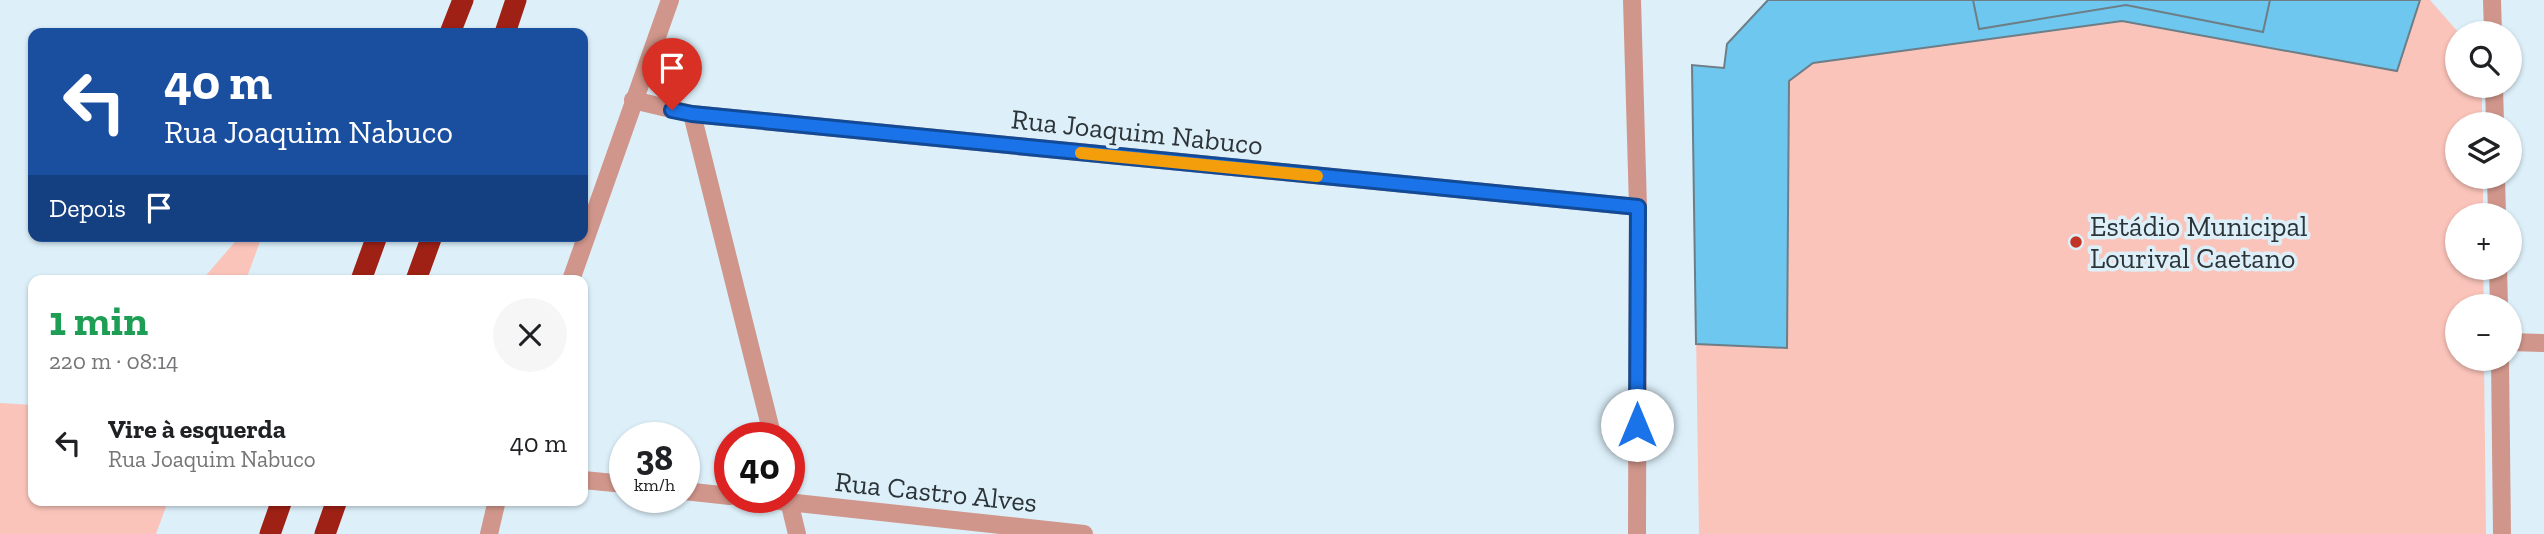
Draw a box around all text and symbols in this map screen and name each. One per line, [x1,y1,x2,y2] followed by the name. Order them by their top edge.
[2445,21,2522,371] map controls
[2445,21,2522,98] button: search
[642,38,702,110] pin
[653,49,691,87] icon: arrive
[164,53,272,112] text: 40 m
[49,56,140,147] icon: left
[1010,102,1264,162] street label: Rua Joaquim Nabuco
[2445,112,2522,189] button: layers
[164,113,453,151] text: Rua Joaquim Nabuco
[140,189,178,227] icon: arrive
[49,192,126,224] text: Depois
[2445,203,2522,280] button: +
[2090,210,2307,275] place label: Estádio Municipal Lourival Caetano
[2068,234,2084,250] marker: Estádio Municipal Lourival Caetano
[2445,294,2522,371] button: −
[49,295,148,346] text: 1 min
[493,298,567,372] button: close
[49,347,179,375] text: 220 m · 08:14
[1600,388,1674,462] position arrow
[108,413,286,445] text: Vire à esquerda
[714,422,805,513] speed limit sign: 40
[49,424,87,462] icon: left
[510,427,567,459] text: 40 m
[636,437,673,479] text: 38
[108,445,316,473] text: Rua Joaquim Nabuco
[833,465,1039,519] street label: Rua Castro Alves
[634,474,675,496] text: km/h

